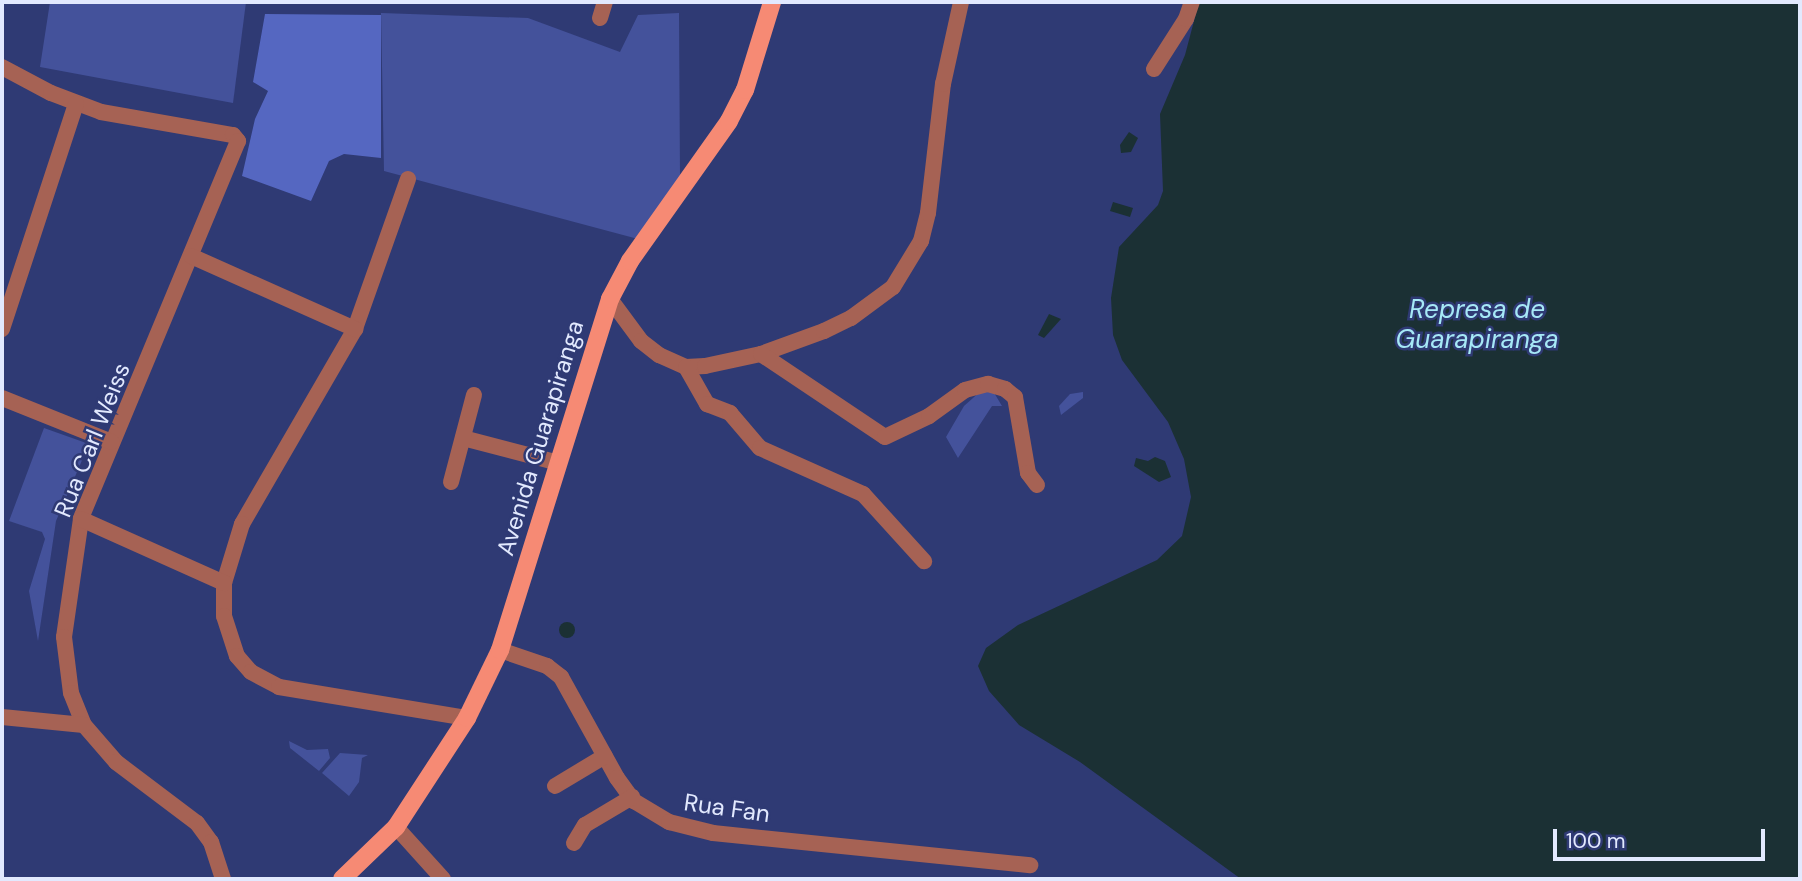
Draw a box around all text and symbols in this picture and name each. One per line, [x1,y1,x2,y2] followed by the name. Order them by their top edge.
[1395,294,1559,356] water label: Represa de Guarapiranga
[491,317,589,559] street label: Avenida Guarapiranga
[48,359,136,521] street label: Rua Carl Weiss
[682,788,772,828] street label: Rua Fan
[1557,814,1769,858] scale bar
[1566,827,1626,855] text: 100 m

